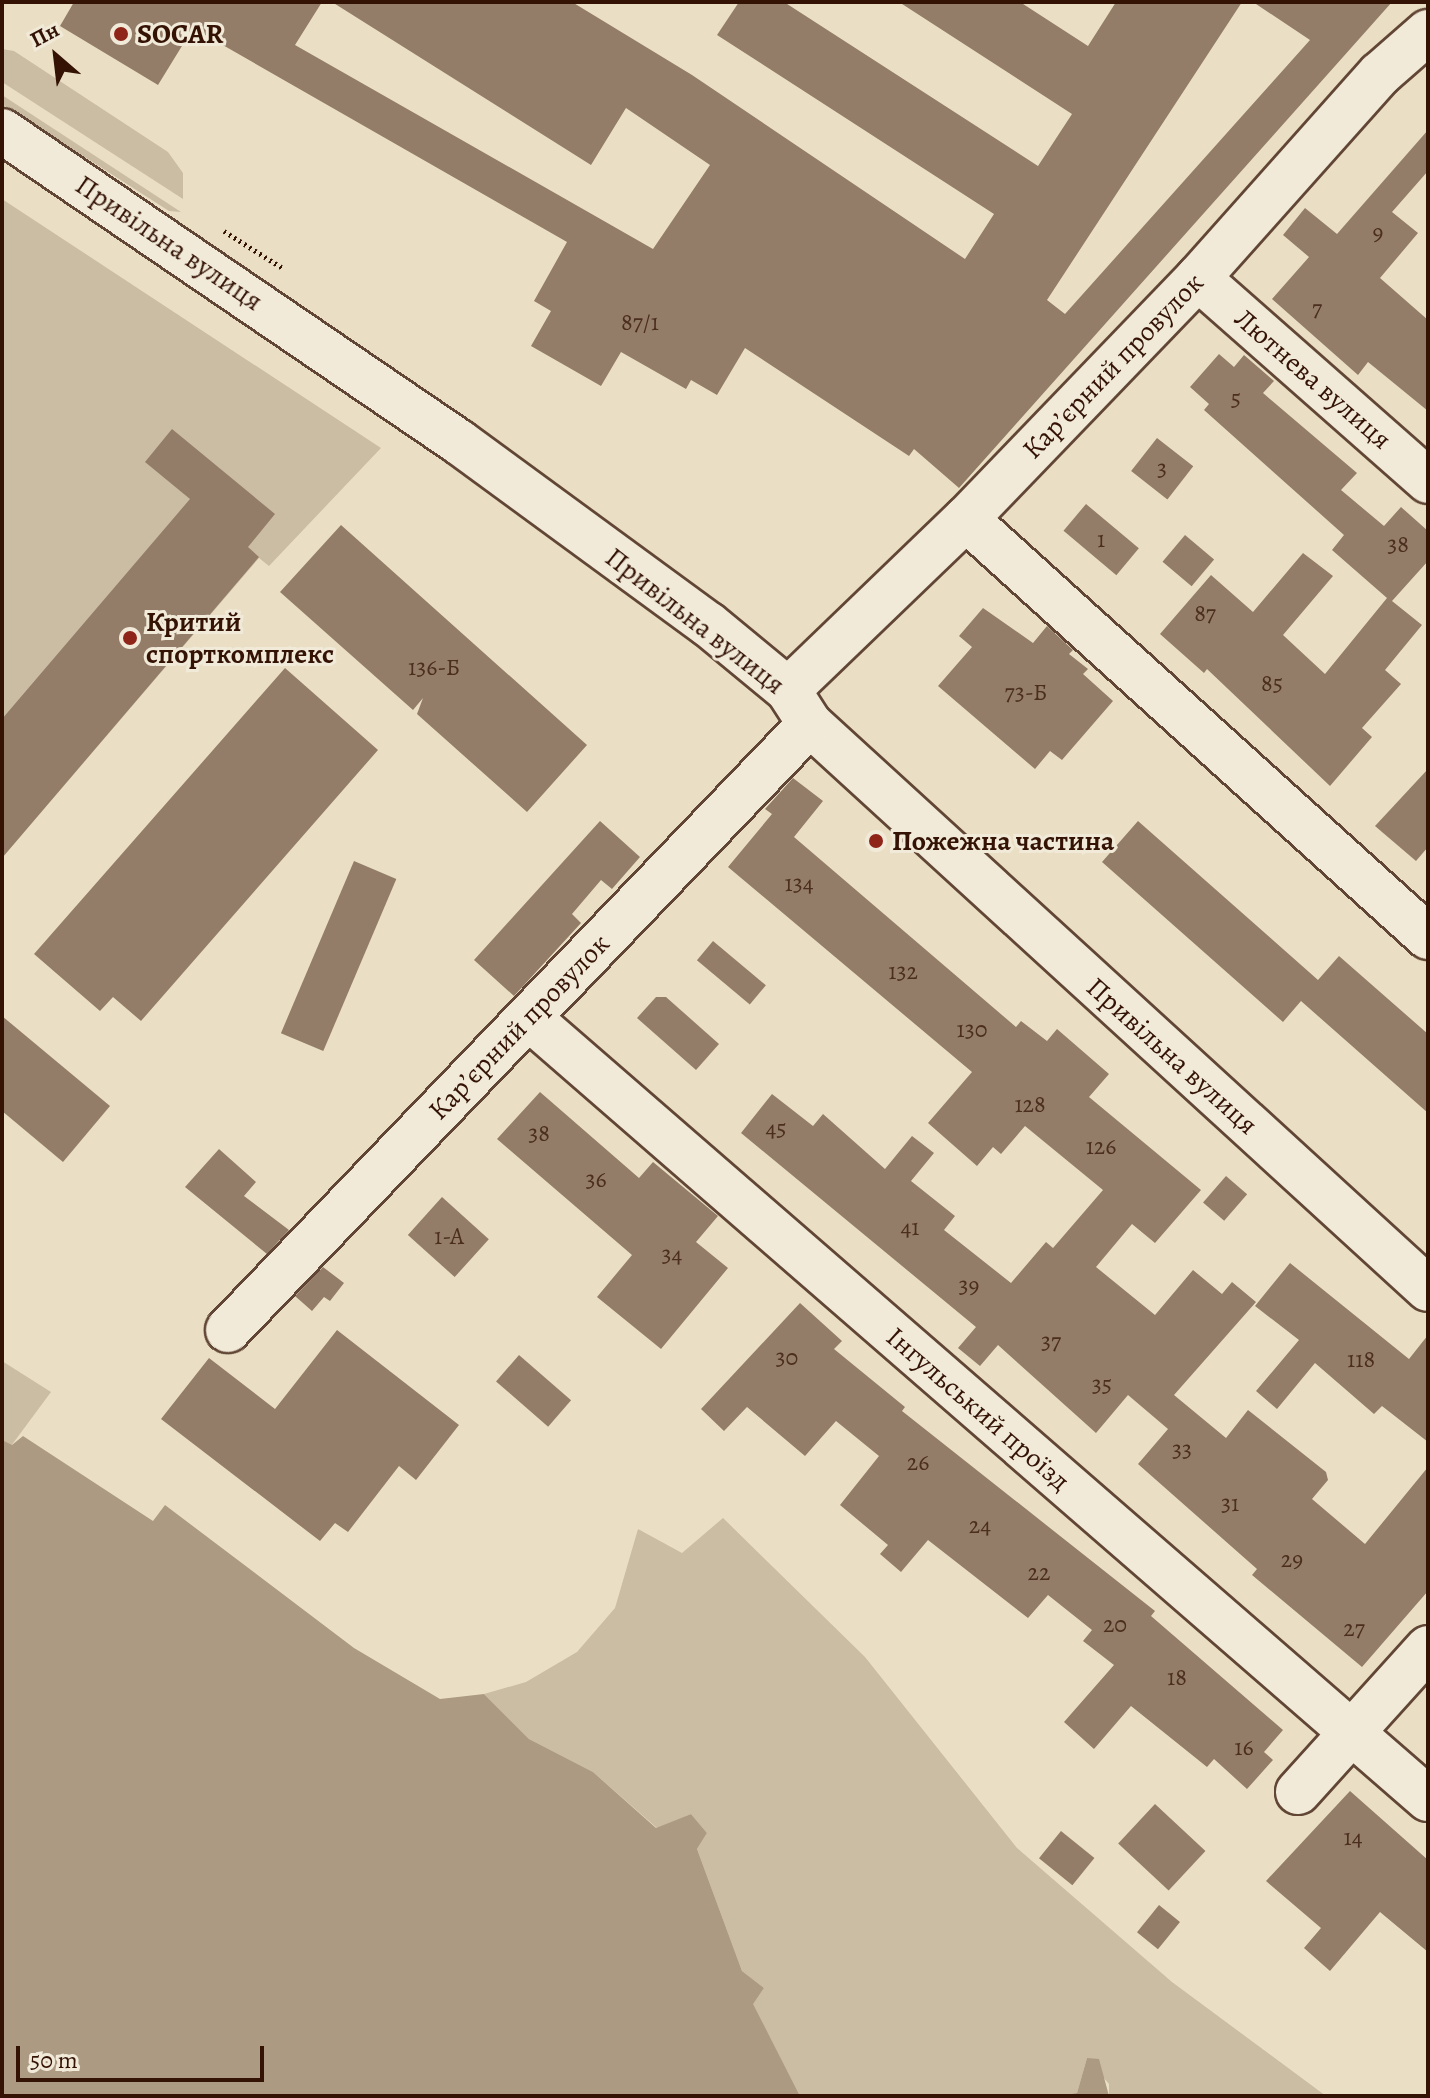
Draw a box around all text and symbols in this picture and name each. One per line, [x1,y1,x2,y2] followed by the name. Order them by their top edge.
[25,15,64,55] text: Пн
[16,16,96,96] north arrow
[137,17,224,51] place label: SOCAR
[112,25,130,43] marker: SOCAR
[69,168,269,318] street label: Привільна вулиця
[1373,219,1383,247] house number: 9
[1016,266,1210,466] street label: Карʼєрний провулок
[1312,295,1322,323] house number: 7
[1228,302,1398,456] street label: Лютнева вулиця
[621,309,659,337] house number: 87/1
[1231,385,1241,413] house number: 5
[1157,455,1167,483] house number: 3
[1097,526,1105,554] house number: 1
[1387,531,1409,559] house number: 38
[599,540,791,702] street label: Привільна вулиця
[1194,600,1216,628] house number: 87
[146,605,334,671] place label: Критий спорткомплекс
[121,629,139,647] marker: Критий спорткомплекс
[408,654,460,682] house number: 136-Б
[1261,670,1283,698] house number: 85
[1005,679,1047,707] house number: 73-Б
[892,824,1114,858] place label: Пожежна частина
[867,832,885,850] marker: Пожежна частина
[784,870,814,898] house number: 134
[422,927,616,1127] street label: Карʼєрний провулок
[888,958,918,986] house number: 132
[1080,970,1264,1142] street label: Привільна вулиця
[957,1016,987,1044] house number: 130
[1014,1091,1046,1119] house number: 128
[765,1115,787,1143] house number: 45
[528,1120,550,1148] house number: 38
[1086,1133,1116,1161] house number: 126
[585,1166,607,1194] house number: 36
[900,1214,920,1242] house number: 41
[434,1223,464,1251] house number: 1-А
[662,1241,682,1269] house number: 34
[959,1272,979,1300] house number: 39
[879,1320,1077,1498] street label: Інгульський проїзд
[1041,1328,1061,1356] house number: 37
[776,1344,798,1372] house number: 30
[1347,1346,1375,1374] house number: 118
[1092,1371,1112,1399] house number: 35
[1172,1436,1192,1464] house number: 33
[907,1449,929,1477] house number: 26
[1221,1490,1239,1518] house number: 31
[969,1512,991,1540] house number: 24
[1281,1546,1303,1574] house number: 29
[1028,1559,1050,1587] house number: 22
[1103,1611,1127,1639] house number: 20
[1343,1615,1365,1643] house number: 27
[1167,1664,1187,1692] house number: 18
[1234,1734,1254,1762] house number: 16
[1343,1824,1363,1852] house number: 14
[20,2030,268,2080] scale bar
[30,2044,78,2076] text: 50 m

